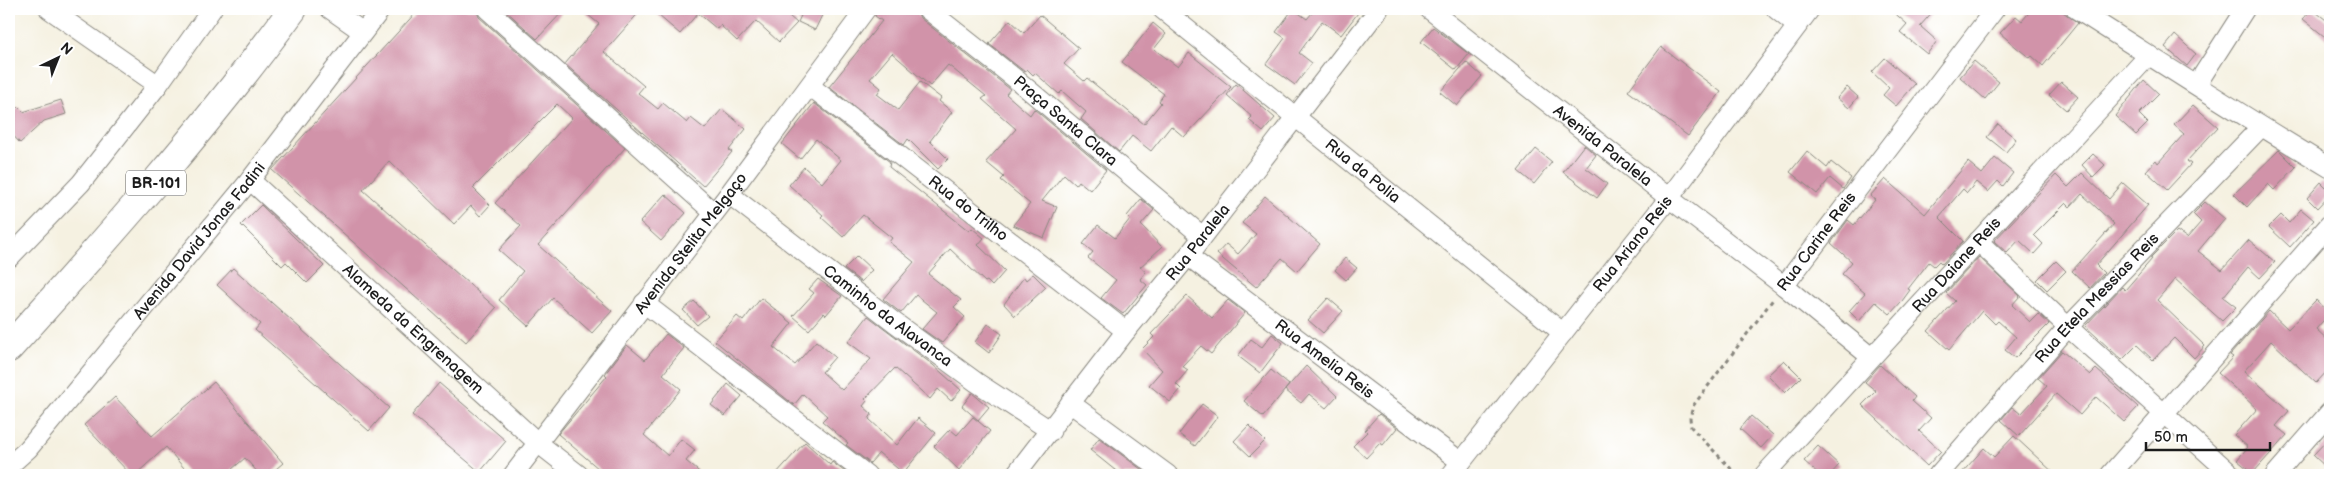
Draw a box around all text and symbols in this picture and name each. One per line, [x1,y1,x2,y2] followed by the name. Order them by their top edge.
[32,32,82,82] north arrow
[57,39,76,59] text: N
[1010,72,1121,170] street label: Praça Santa Clara
[1550,101,1656,190] street label: Avenida Paralela
[1321,135,1404,207] street label: Rua da Polia
[129,159,269,323] street label: Avenida David Jonas Fadini
[631,169,751,318] street label: Avenida Stelita Melgaço
[126,170,186,196] road number: BR-101
[924,172,1012,245] street label: Rua do Trilho
[1774,189,1860,295] street label: Rua Carine Reis
[1589,192,1677,296] street label: Rua Ariano Reis
[1162,200,1234,285] street label: Rua Paralela
[1908,213,2005,316] street label: Rua Daiane Reis
[2031,229,2163,367] street label: Rua Etela Messias Reis
[339,260,488,398] street label: Alameda da Engrenagem
[819,261,956,371] street label: Caminho da Alavanca
[1271,315,1378,403] street label: Rua Amelia Reis
[2146,419,2270,451] scale bar
[2154,428,2188,447] text: 50 m

